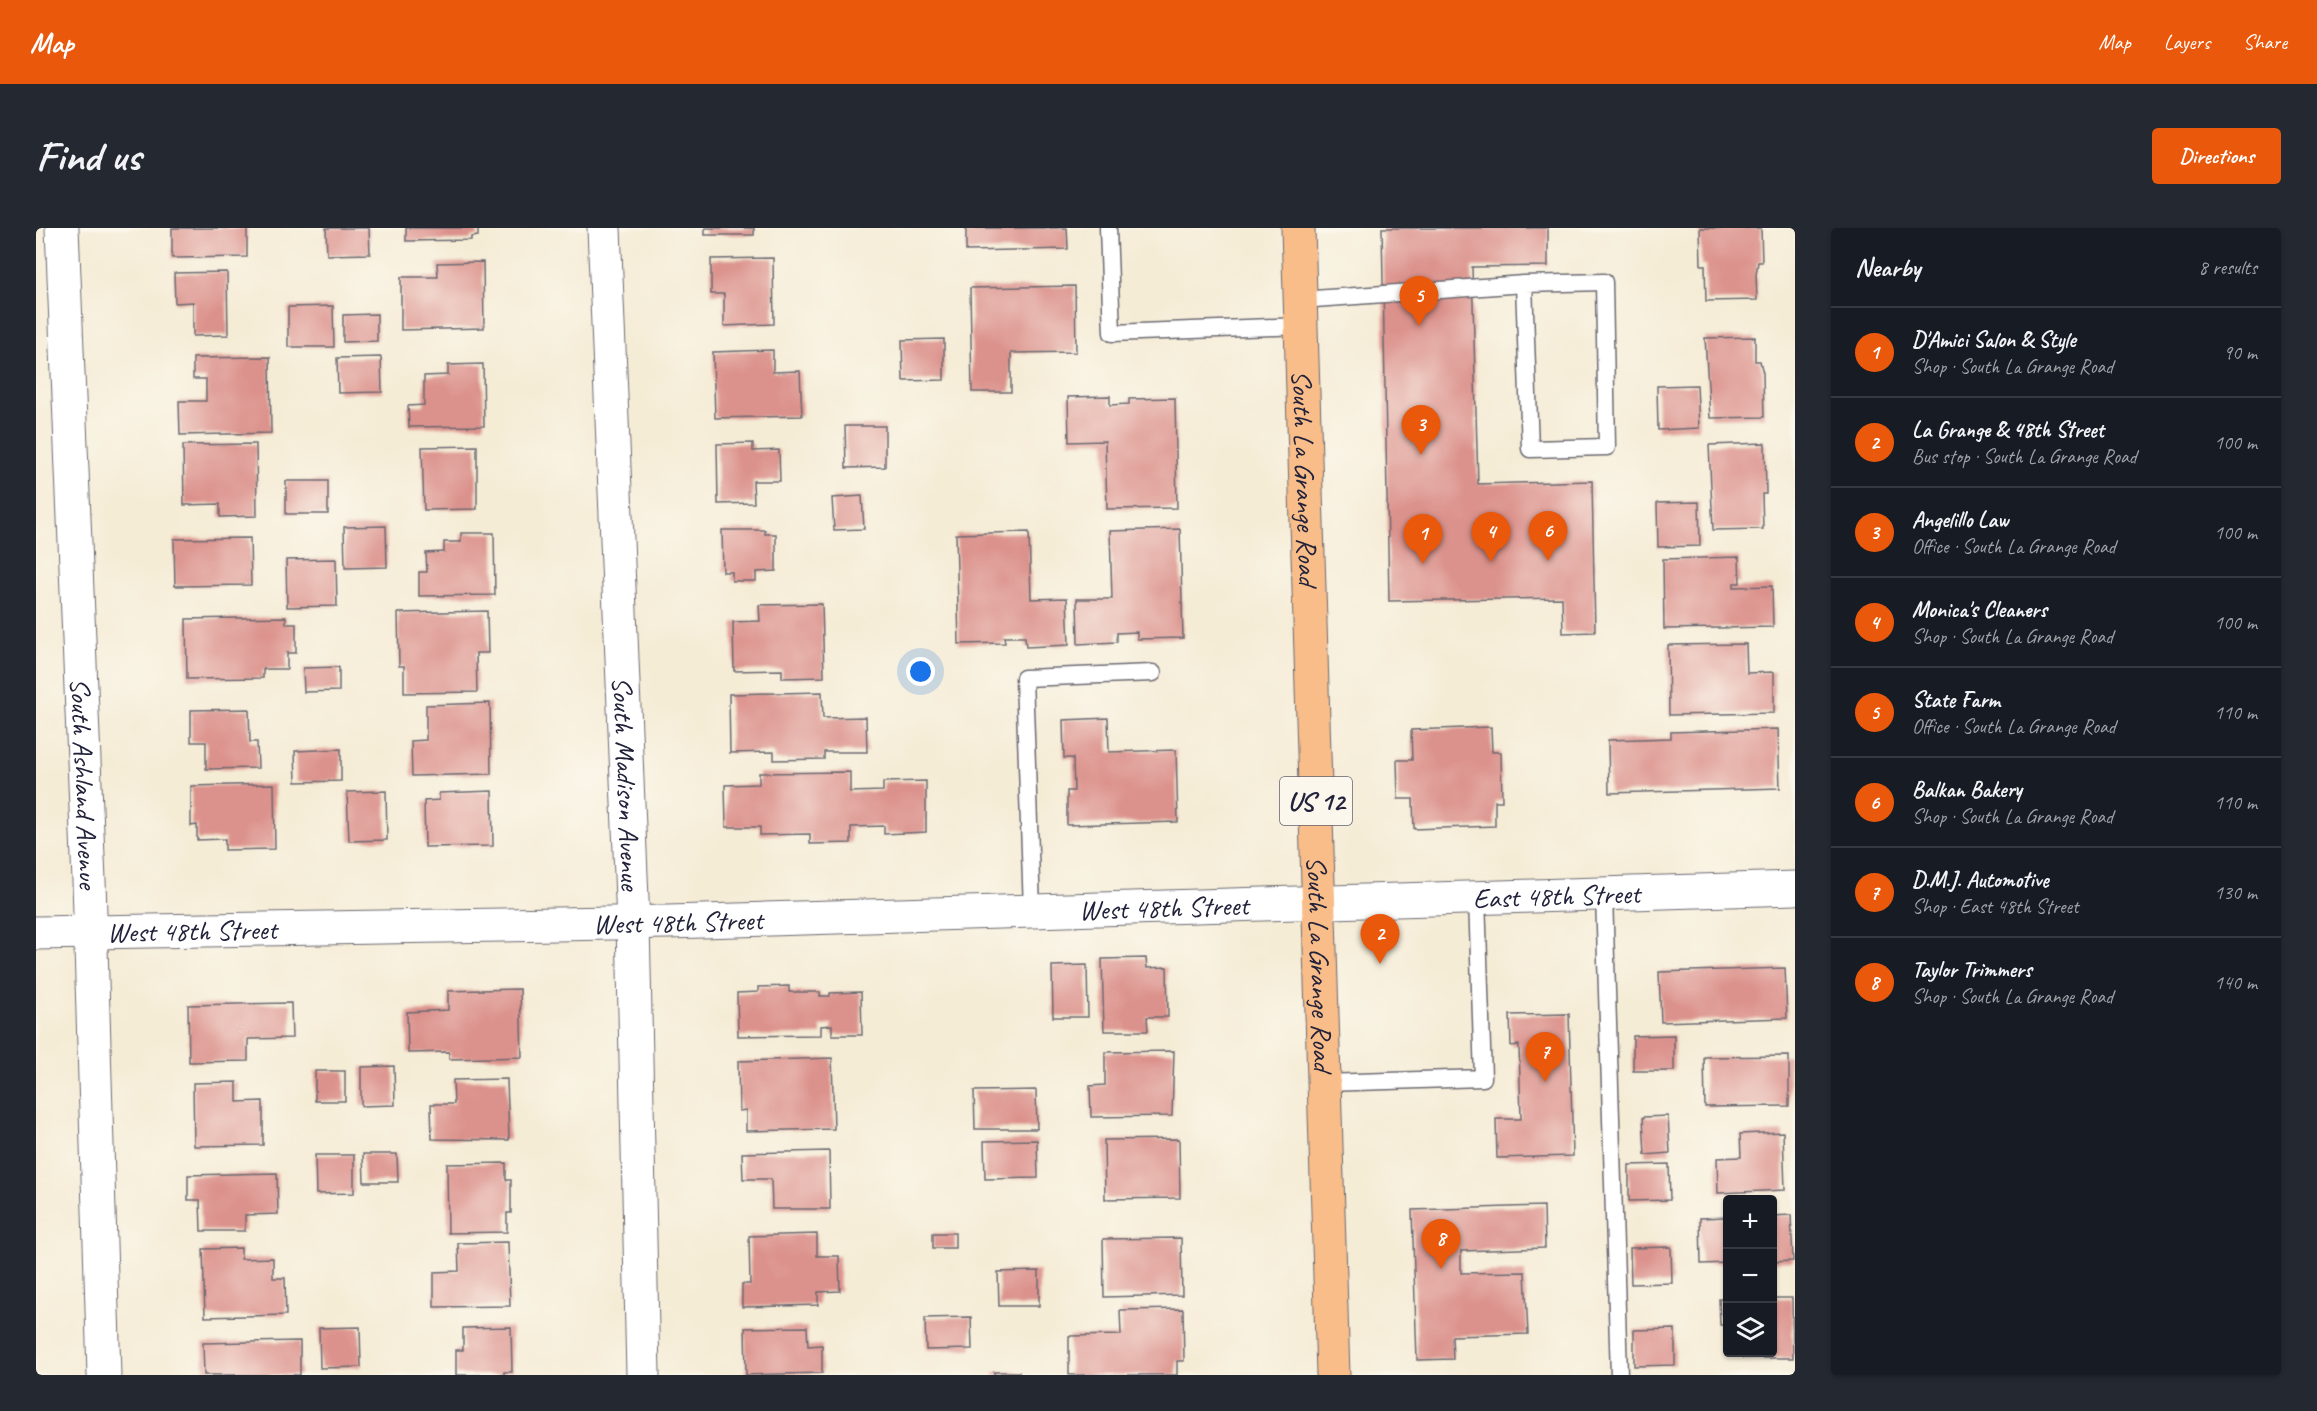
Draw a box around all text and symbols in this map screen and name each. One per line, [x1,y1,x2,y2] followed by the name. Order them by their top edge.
[30,25,73,60] text: Map
[2098,29,2131,55] text: Map
[2164,29,2210,55] text: Layers
[2243,29,2287,55] text: Share
[2152,128,2281,184] button: Directions
[36,130,141,183] text: Find us
[1855,251,1920,284] text: Nearby
[2198,255,2257,280] text: 8 results
[1400,276,1438,326] pin: 5
[1912,326,2076,354] text: D'Amici Salon & Style
[1870,340,1879,365] text: 1
[2223,340,2257,365] text: 90 m
[1912,354,2113,379] text: Shop · South La Grange Road
[1284,370,1326,590] street label: South La Grange Road
[1402,406,1440,455] pin: 3
[1912,416,2104,444] text: La Grange & 48th Street
[1870,430,1879,455] text: 2
[2214,430,2257,455] text: 100 m
[1912,444,2137,469] text: Bus stop · South La Grange Road
[1912,506,2008,534] text: Angelillo Law
[1472,512,1510,562] pin: 4
[1528,512,1568,561] pin: 6
[1404,514,1442,564] pin: 1
[1870,520,1879,545] text: 3
[2214,520,2257,545] text: 100 m
[1912,534,2116,559] text: Office · South La Grange Road
[1912,596,2047,624] text: Monica's Cleaners
[1870,610,1879,635] text: 4
[2214,610,2257,635] text: 100 m
[1912,624,2113,649] text: Shop · South La Grange Road
[906,657,935,686] your location
[605,676,649,893] street label: South Madison Avenue
[63,677,106,891] street label: South Ashland Avenue
[1912,686,2000,714] text: State Farm
[1870,700,1879,725] text: 5
[2214,700,2257,725] text: 110 m
[1912,714,2116,739] text: Office · South La Grange Road
[1912,776,2022,804] text: Balkan Bakery
[1280,777,1352,825] road number: US 12
[1870,790,1879,815] text: 6
[2214,790,2257,815] text: 110 m
[1912,804,2113,829] text: Shop · South La Grange Road
[1299,856,1341,1076] street label: South La Grange Road
[1912,866,2049,894] text: D.M.J. Automotive
[1472,876,1643,916] street label: East 48th Street
[1870,880,1879,905] text: 7
[2214,880,2257,905] text: 130 m
[1078,887,1252,928] street label: West 48th Street
[1912,894,2079,919] text: Shop · East 48th Street
[593,902,766,941] street label: West 48th Street
[107,912,280,950] street label: West 48th Street
[1360,914,1400,964] pin: 2
[1912,956,2032,984] text: Taylor Trimmers
[1870,970,1879,995] text: 8
[2214,970,2257,995] text: 140 m
[1912,984,2113,1009] text: Shop · South La Grange Road
[1526,1032,1564,1082] pin: 7
[1723,1195,1777,1357] map controls
[1723,1195,1777,1249] button: +
[1422,1220,1460,1269] pin: 8
[1723,1249,1777,1303] button: −
[1723,1303,1777,1357] button: layers

